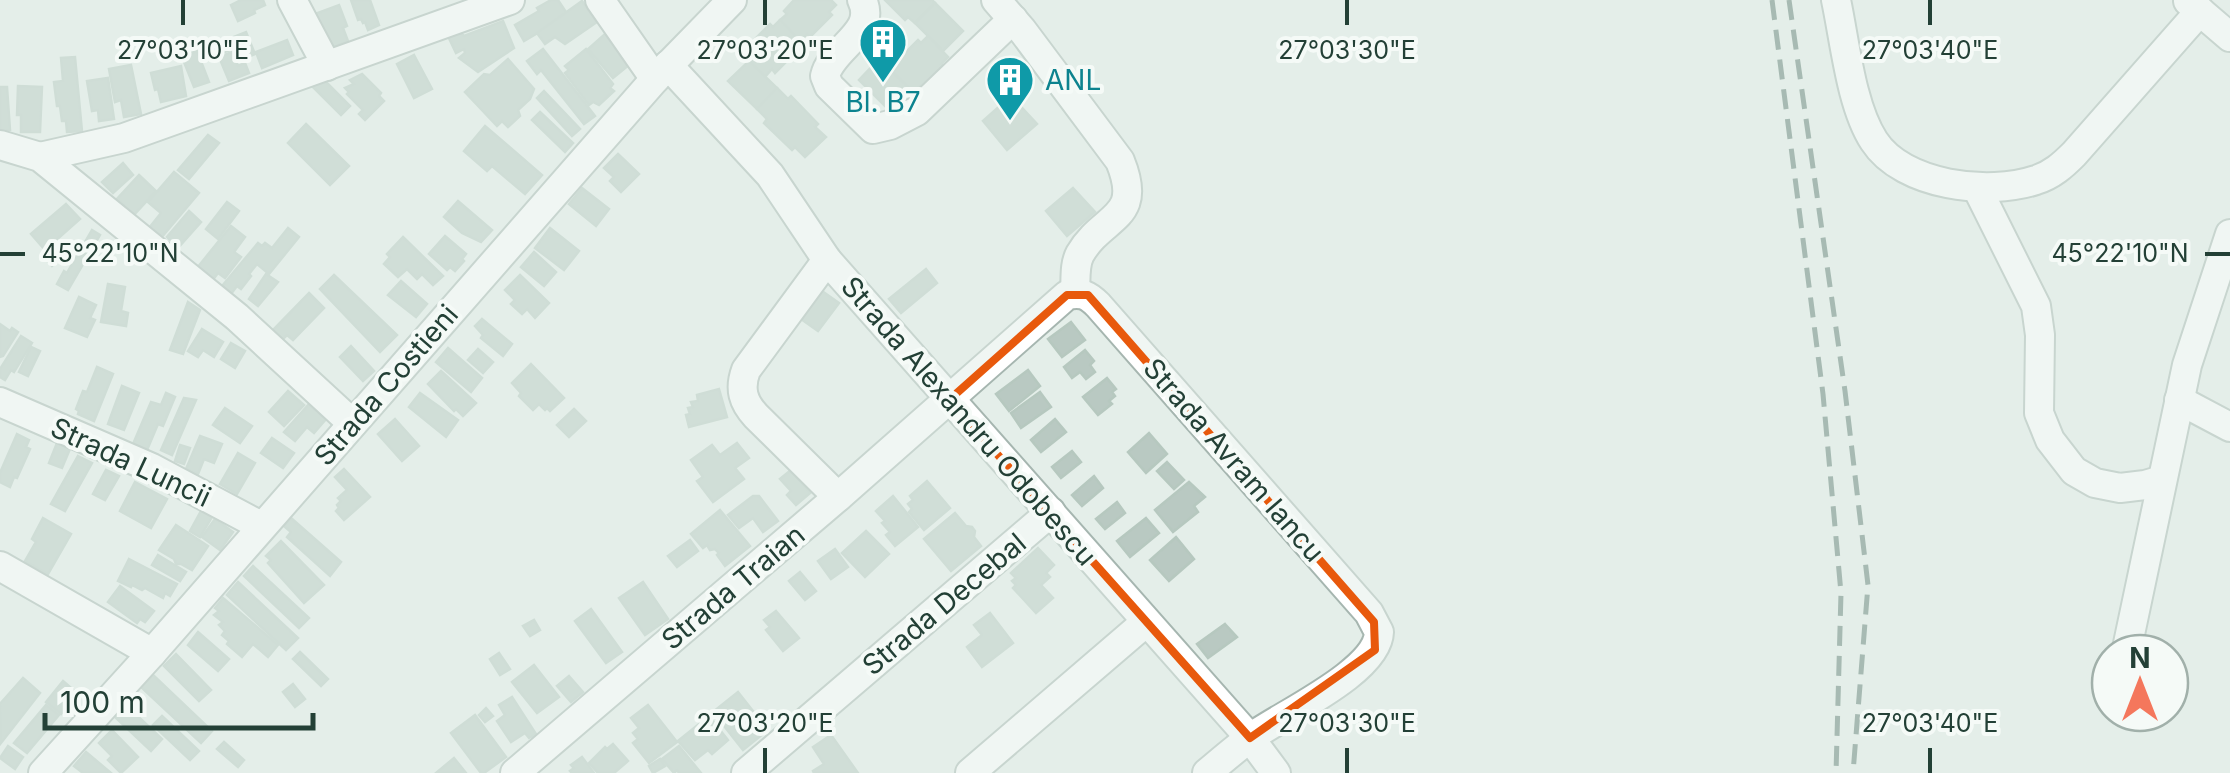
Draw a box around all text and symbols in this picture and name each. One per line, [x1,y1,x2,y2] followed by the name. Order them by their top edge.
[857,16,909,84] building icon: Bl. B7
[117,35,249,65] text: 27°03'10"E
[696,35,834,65] text: 27°03'20"E
[1278,35,1416,65] text: 27°03'30"E
[1862,35,1998,65] text: 27°03'40"E
[984,54,1036,122] building icon: ANL
[1045,63,1101,97] place label: ANL
[845,85,921,119] place label: Bl. B7
[41,238,179,268] text: 45°22'10"N
[2051,238,2189,268] text: 45°22'10"N
[834,270,1104,572] street label: Strada Alexandru Odobescu
[307,298,465,472] street label: Strada Costieni
[1136,351,1332,569] street label: Strada Avram Iancu
[46,410,216,514] street label: Strada Luncii
[655,517,811,657] street label: Strada Traian
[855,526,1033,682] street label: Strada Decebal
[2090,633,2190,733] north arrow
[2129,641,2151,675] text: N
[45,668,312,730] scale bar
[60,684,145,720] text: 100 m
[696,708,834,738] text: 27°03'20"E
[1278,708,1416,738] text: 27°03'30"E
[1862,708,1998,738] text: 27°03'40"E

